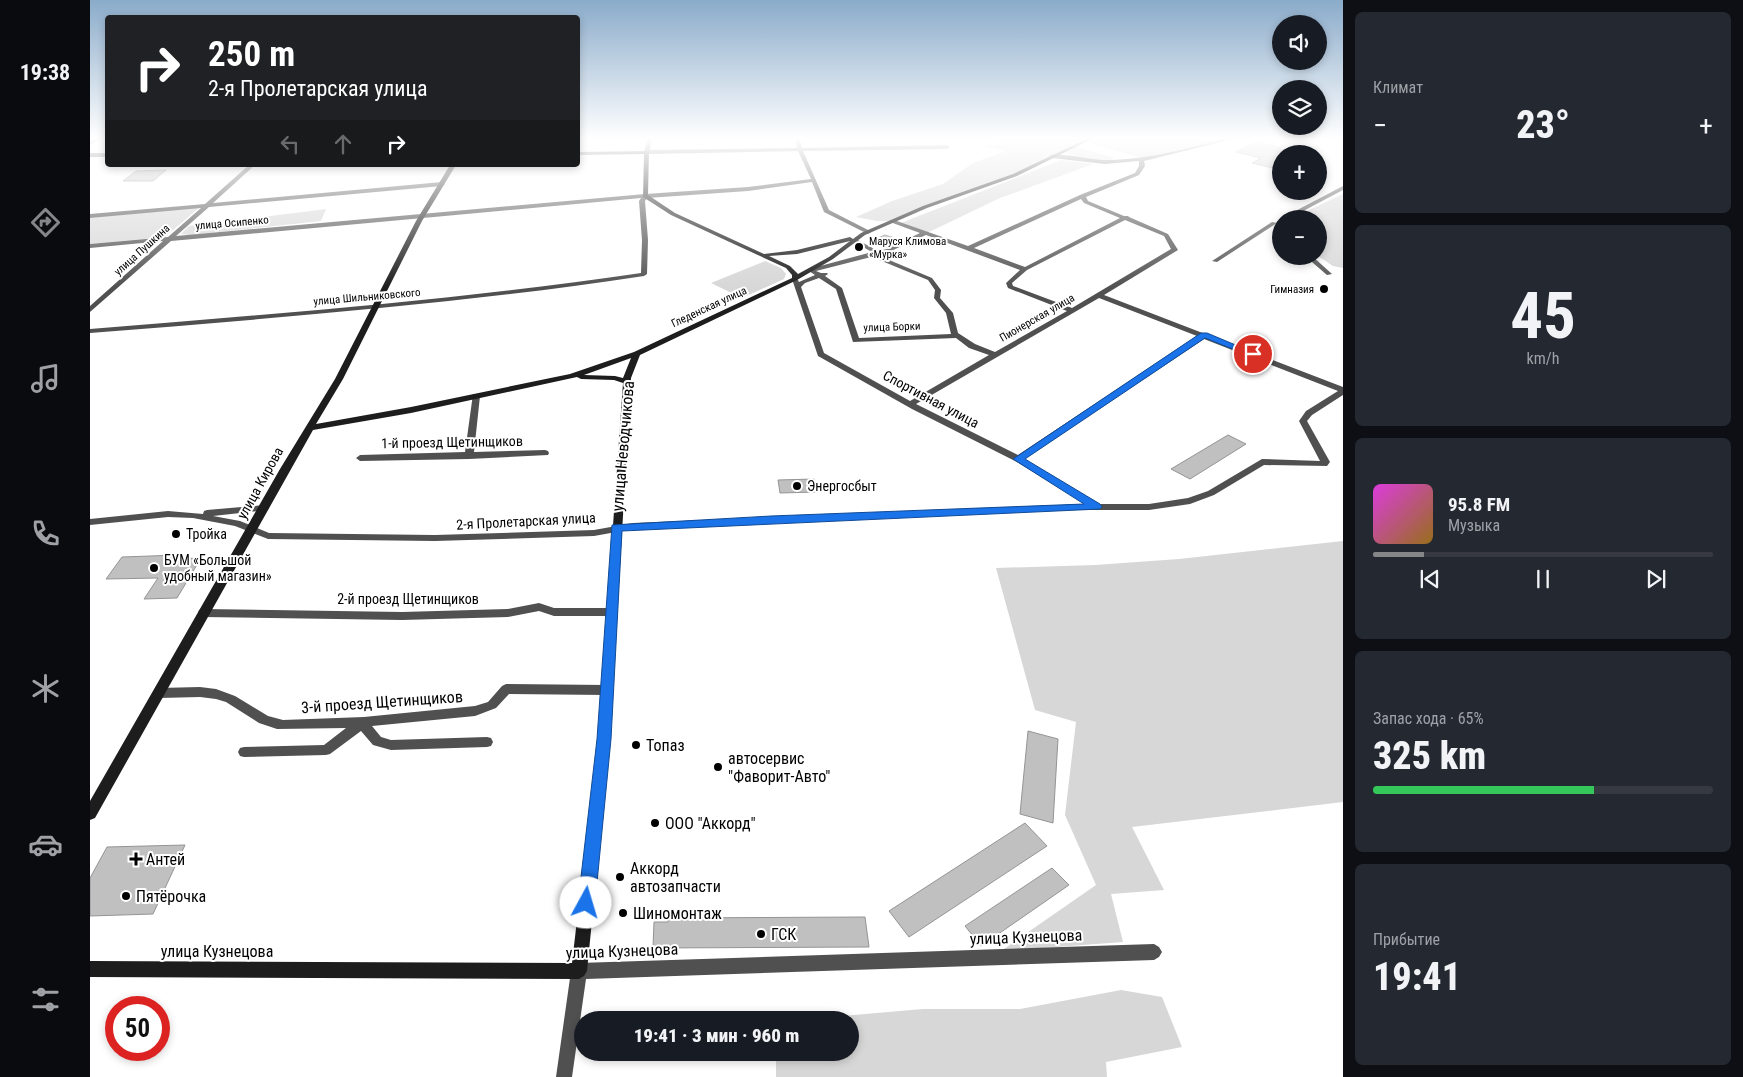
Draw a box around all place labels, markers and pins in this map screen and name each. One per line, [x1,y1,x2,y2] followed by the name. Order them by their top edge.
[869,235,946,261] place label: Маруся Климова «Мурка»
[853,241,865,253] marker: Маруся Климова «Мурка»
[1270,283,1314,296] place label: Гимназия
[1318,283,1330,295] marker: Гимназия
[1232,333,1274,375] pin
[807,478,877,494] place label: Энергосбыт
[791,480,803,492] marker: Энергосбыт
[186,526,227,542] place label: Тройка
[170,528,182,540] marker: Тройка
[164,552,272,584] place label: БУМ «Большой удобный магазин»
[148,562,160,574] marker: БУМ «Большой удобный магазин»
[646,736,685,755] place label: Топаз
[630,739,642,751] marker: Топаз
[728,749,830,786] place label: автосервис "Фаворит-Авто"
[712,761,724,773] marker: автосервис "Фаворит-Авто"
[665,814,756,833] place label: ООО "Аккорд"
[649,817,661,829] marker: ООО "Аккорд"
[146,850,185,869] place label: Антей
[130,853,142,865] marker: Антей
[630,859,721,896] place label: Аккорд автозапчасти
[614,871,626,883] marker: Аккорд автозапчасти
[136,887,206,906] place label: Пятёрочка
[120,890,132,902] marker: Пятёрочка
[633,904,722,923] place label: Шиномонтаж
[617,907,629,919] marker: Шиномонтаж
[771,925,796,944] place label: ГСК
[755,928,767,940] marker: ГСК

